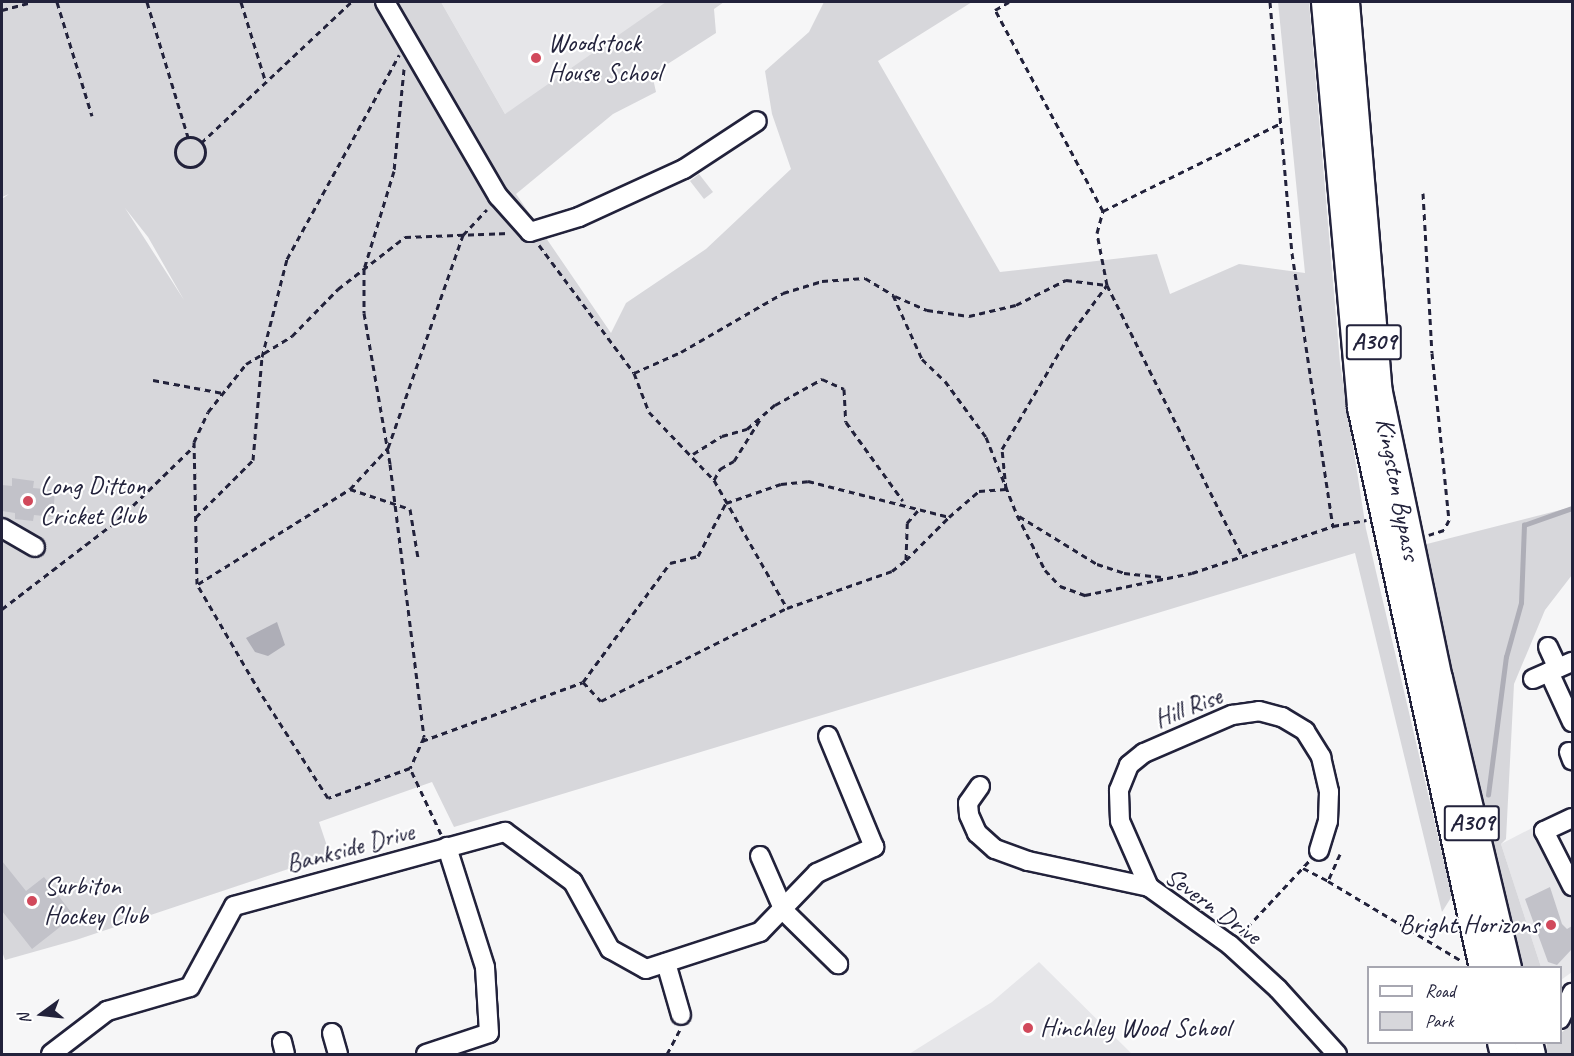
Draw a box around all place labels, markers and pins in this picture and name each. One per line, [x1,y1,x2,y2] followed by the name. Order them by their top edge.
[548,27,661,88] place label: Woodstock House School
[529,51,543,65] marker: Woodstock House School
[40,470,146,532] place label: Long Ditton Cricket Club
[21,494,35,508] marker: Long Ditton Cricket Club
[44,870,148,932] place label: Surbiton Hockey Club
[25,894,39,908] marker: Surbiton Hockey Club
[1399,909,1539,941] place label: Bright Horizons
[1544,918,1558,932] marker: Bright Horizons
[1040,1012,1230,1044] place label: Hinchley Wood School
[1021,1021,1035,1035] marker: Hinchley Wood School

